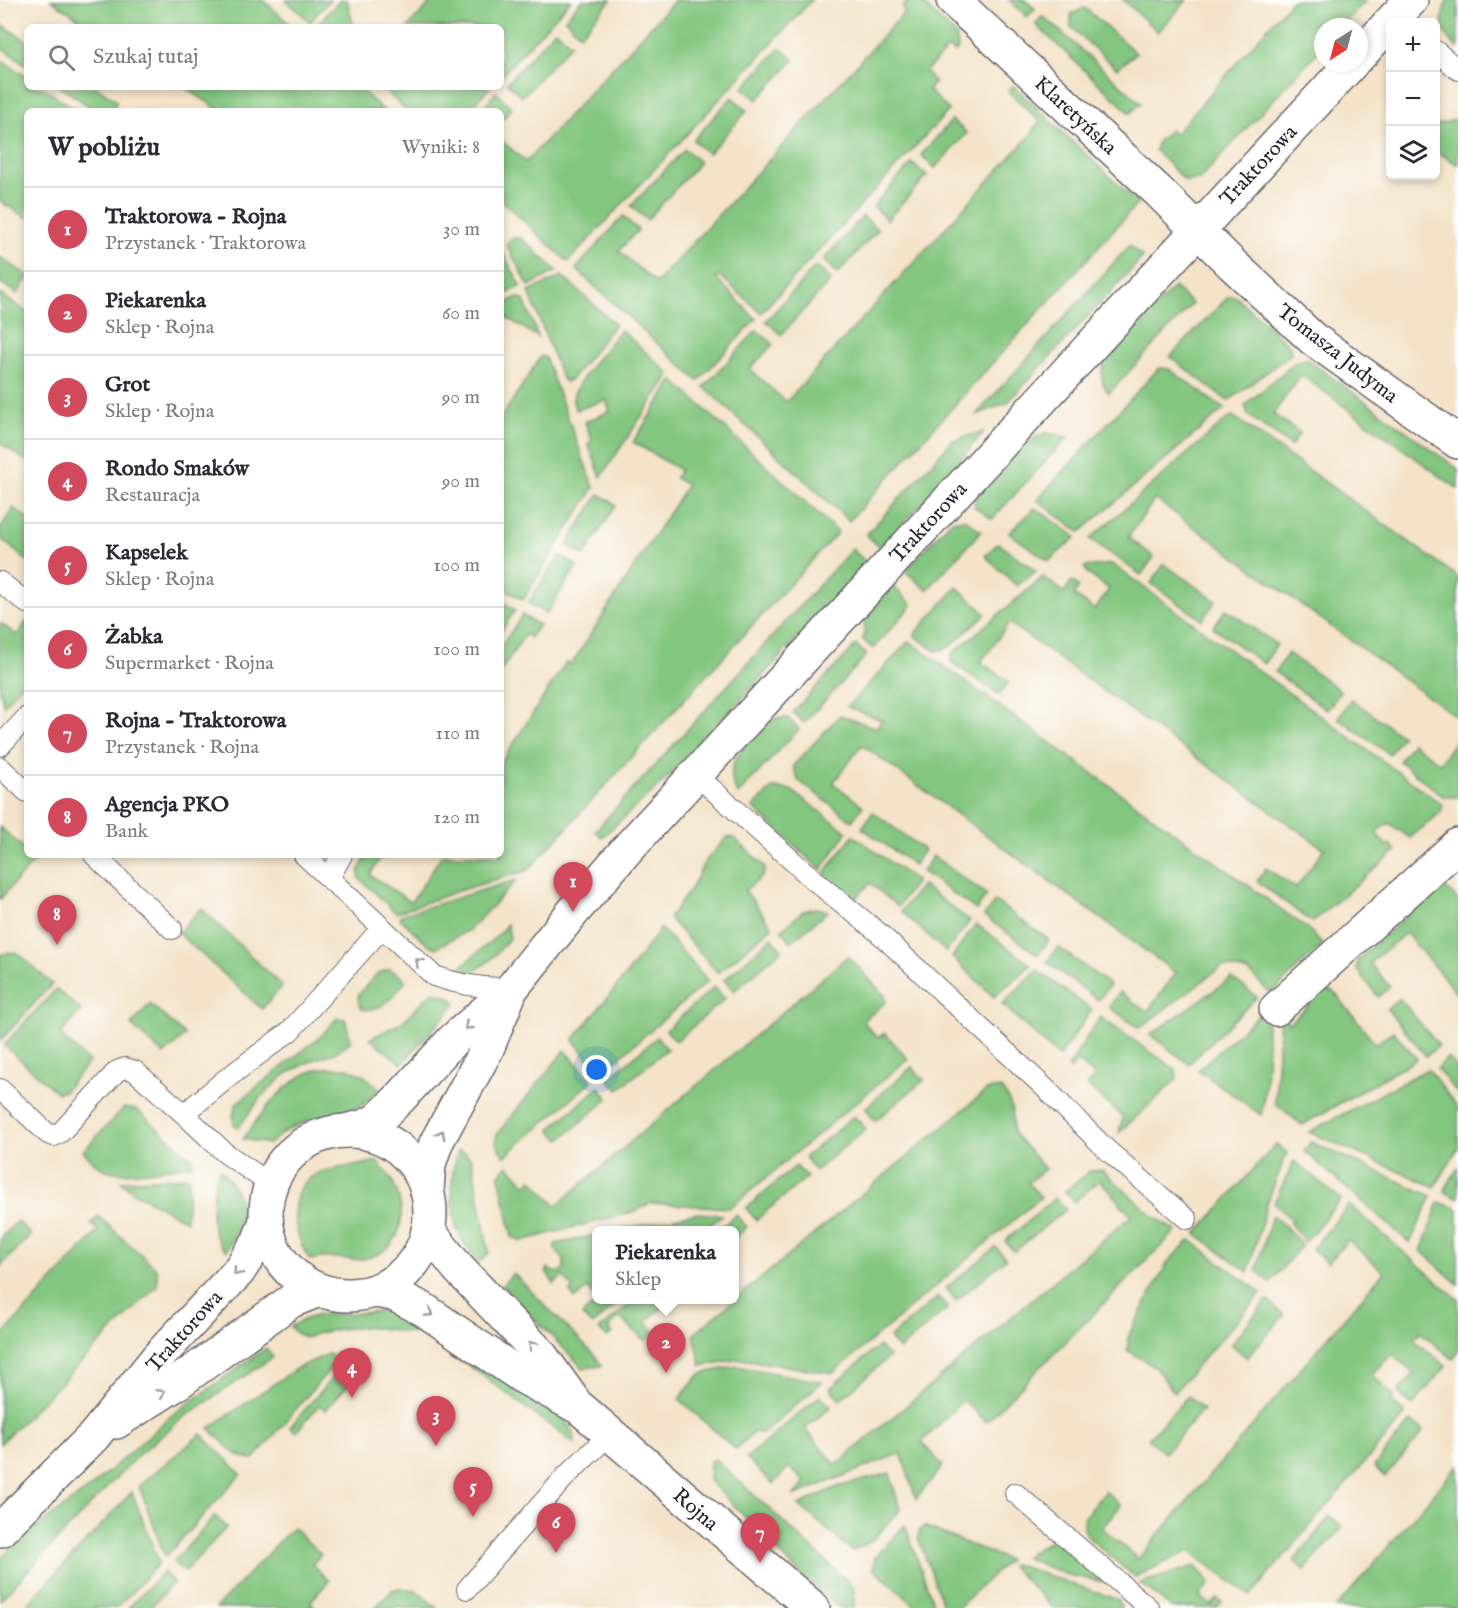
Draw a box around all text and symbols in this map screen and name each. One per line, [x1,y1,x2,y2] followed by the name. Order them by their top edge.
[1314,18,1368,72] north arrow
[1386,18,1440,180] map controls
[1386,18,1440,72] button: +
[24,24,504,90] search box
[45,41,78,74] icon: search
[93,43,198,71] text: Szukaj tutaj
[1028,71,1123,162] street label: Klaretyńska
[1386,72,1440,126] button: −
[1215,119,1304,212] street label: Traktorowa
[1386,126,1440,180] button: layers
[48,131,160,164] text: W pobliżu
[402,135,480,160] text: Wyniki: 8
[105,203,286,231] text: Traktorowa - Rojna
[64,217,71,242] text: 1
[443,217,480,242] text: 30 m
[105,231,306,256] text: Przystanek · Traktorowa
[105,287,206,315] text: Piekarenka
[1271,298,1404,410] street label: Tomasza Judyma
[63,301,72,326] text: 2
[442,301,480,326] text: 60 m
[105,315,214,340] text: Sklep · Rojna
[105,371,150,399] text: Grot
[64,385,71,410] text: 3
[442,385,480,410] text: 90 m
[105,399,214,424] text: Sklep · Rojna
[105,455,249,483] text: Rondo Smaków
[63,469,72,494] text: 4
[442,469,480,494] text: 90 m
[885,476,974,569] street label: Traktorowa
[105,483,200,508] text: Restauracja
[105,539,188,567] text: Kapselek
[64,553,71,578] text: 5
[433,553,480,578] text: 100 m
[105,567,214,592] text: Sklep · Rojna
[105,623,163,651] text: Żabka
[63,637,72,662] text: 6
[433,637,480,662] text: 100 m
[105,651,274,676] text: Supermarket · Rojna
[105,707,286,735] text: Rojna - Traktorowa
[63,721,72,746] text: 7
[436,721,480,746] text: 110 m
[105,735,259,760] text: Przystanek · Rojna
[105,791,229,819] text: Agencja PKO
[64,805,71,830] text: 8
[434,805,480,830] text: 120 m
[105,819,148,844] text: Bank
[554,862,592,912] pin: 1
[38,896,76,945] pin: 8
[415,958,426,969] one-way arrow
[464,1019,475,1030] one-way arrow
[582,1055,611,1084] your location
[434,1130,445,1141] one-way arrow
[592,1226,739,1304] popup
[615,1239,716,1267] text: Piekarenka
[234,1265,245,1276] one-way arrow
[615,1267,661,1292] text: Sklep
[141,1284,230,1379] street label: Traktorowa
[423,1305,433,1317] one-way arrow
[646,1324,686,1373] pin: 2
[528,1341,539,1352] one-way arrow
[332,1348,372,1398] pin: 4
[155,1390,166,1401] one-way arrow
[416,1396,456,1446] pin: 3
[454,1468,492,1517] pin: 5
[666,1483,724,1538] street label: Rojna
[536,1504,576,1553] pin: 6
[740,1514,780,1563] pin: 7

